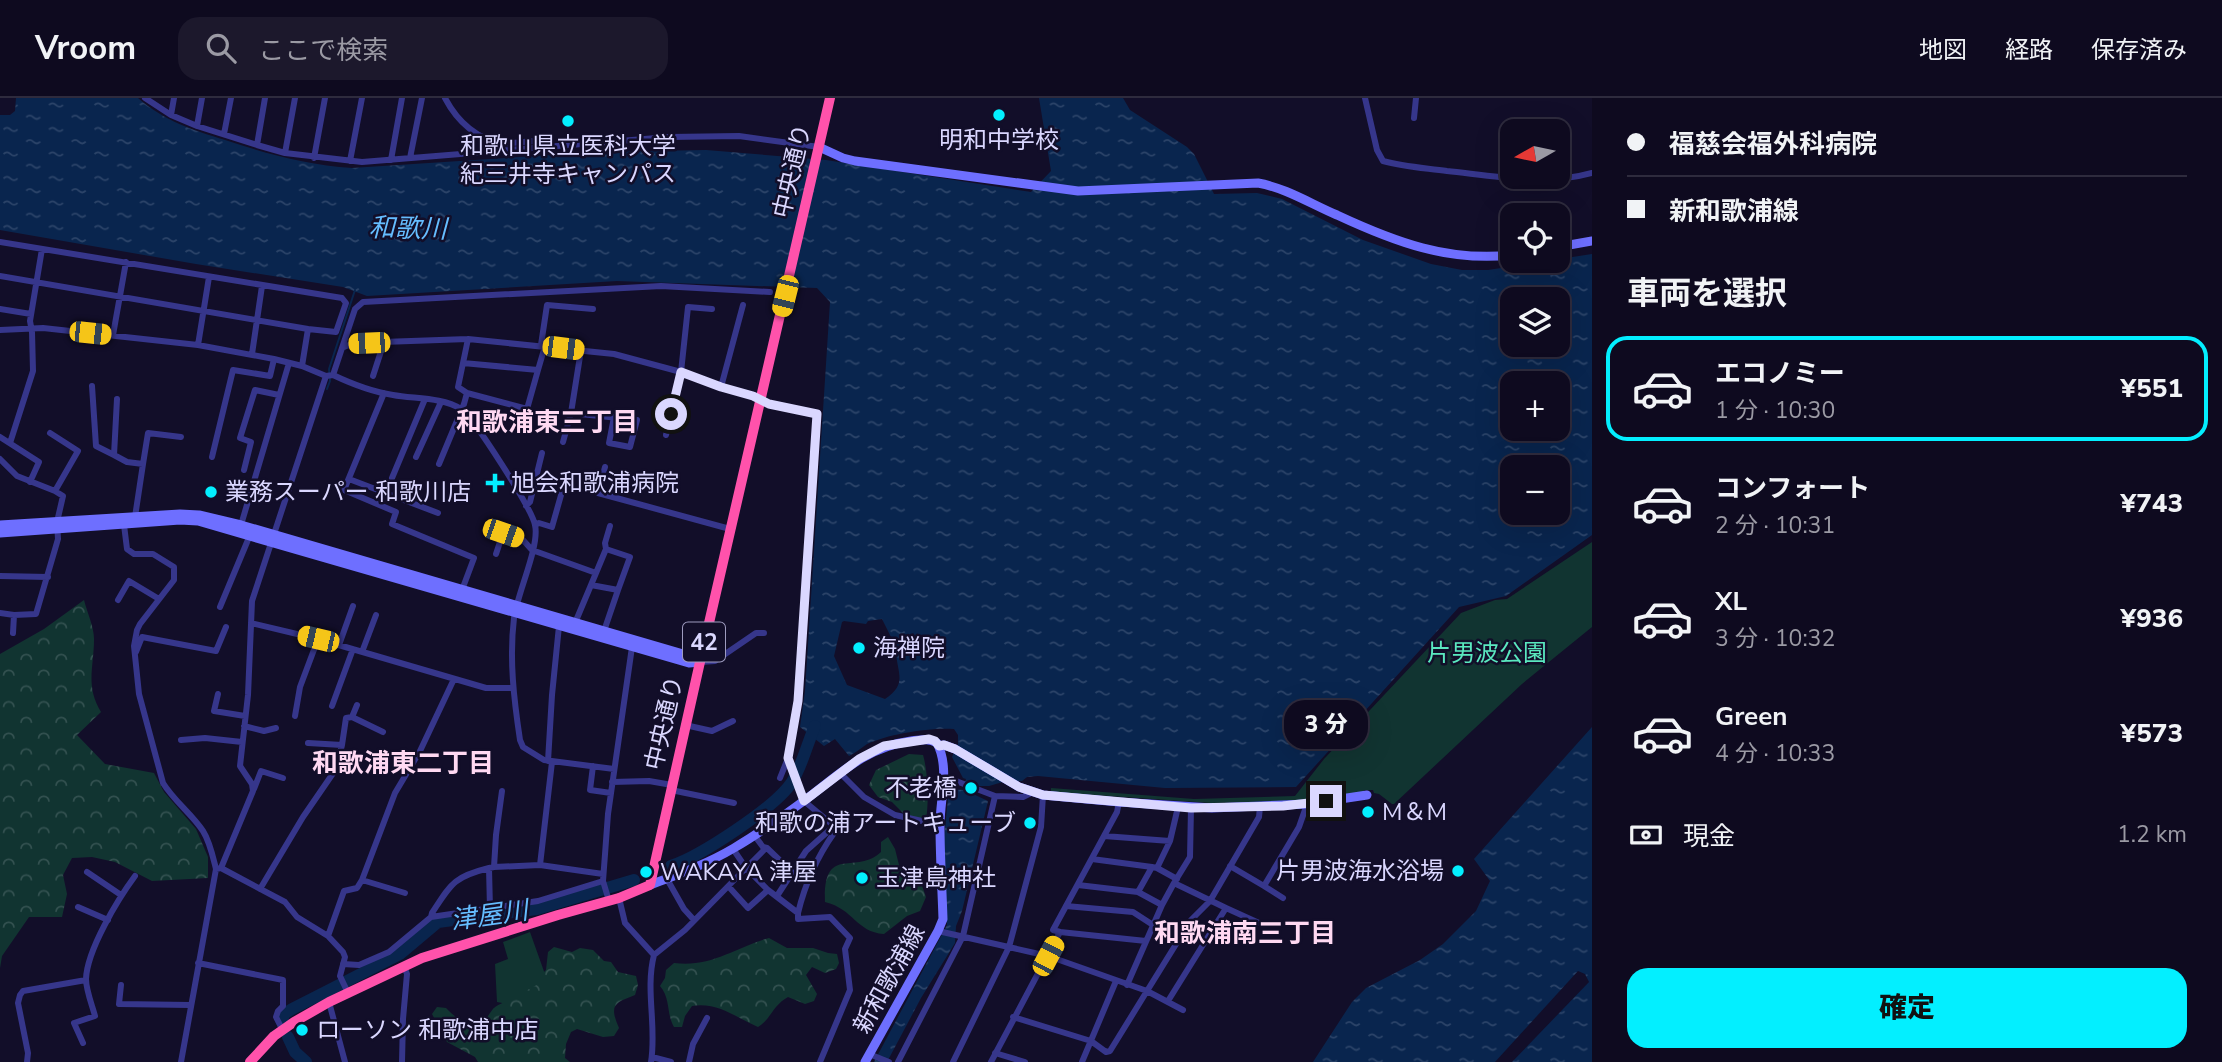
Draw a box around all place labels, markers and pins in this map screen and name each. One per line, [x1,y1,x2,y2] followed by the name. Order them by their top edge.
[991,107,1007,123] marker: 明和中学校
[560,113,576,129] marker: 和歌山県立医科大学 紀三井寺キャンパス
[939,124,1059,156] place label: 明和中学校
[460,130,676,190] place label: 和歌山県立医科大学 紀三井寺キャンパス
[511,467,679,499] place label: 旭会和歌浦病院
[485,473,505,493] marker: 旭会和歌浦病院
[225,476,471,508] place label: 業務スーパー 和歌川店
[203,484,219,500] marker: 業務スーパー 和歌川店
[873,632,945,664] place label: 海禅院
[851,640,867,656] marker: 海禅院
[885,772,957,804] place label: 不老橋
[963,780,979,796] marker: 不老橋
[1382,796,1447,828] place label: M＆M
[1360,804,1376,820] marker: M＆M
[755,807,1016,839] place label: 和歌の浦アートキューブ
[1022,815,1038,831] marker: 和歌の浦アートキューブ
[1276,855,1444,887] place label: 片男波海水浴場
[660,856,817,888] place label: WAKAYA 津屋
[876,862,996,894] place label: 玉津島神社
[1450,863,1466,879] marker: 片男波海水浴場
[638,864,654,880] marker: WAKAYA 津屋
[854,870,870,886] marker: 玉津島神社
[316,1014,538,1046] place label: ローソン 和歌浦中店
[294,1022,310,1038] marker: ローソン 和歌浦中店

